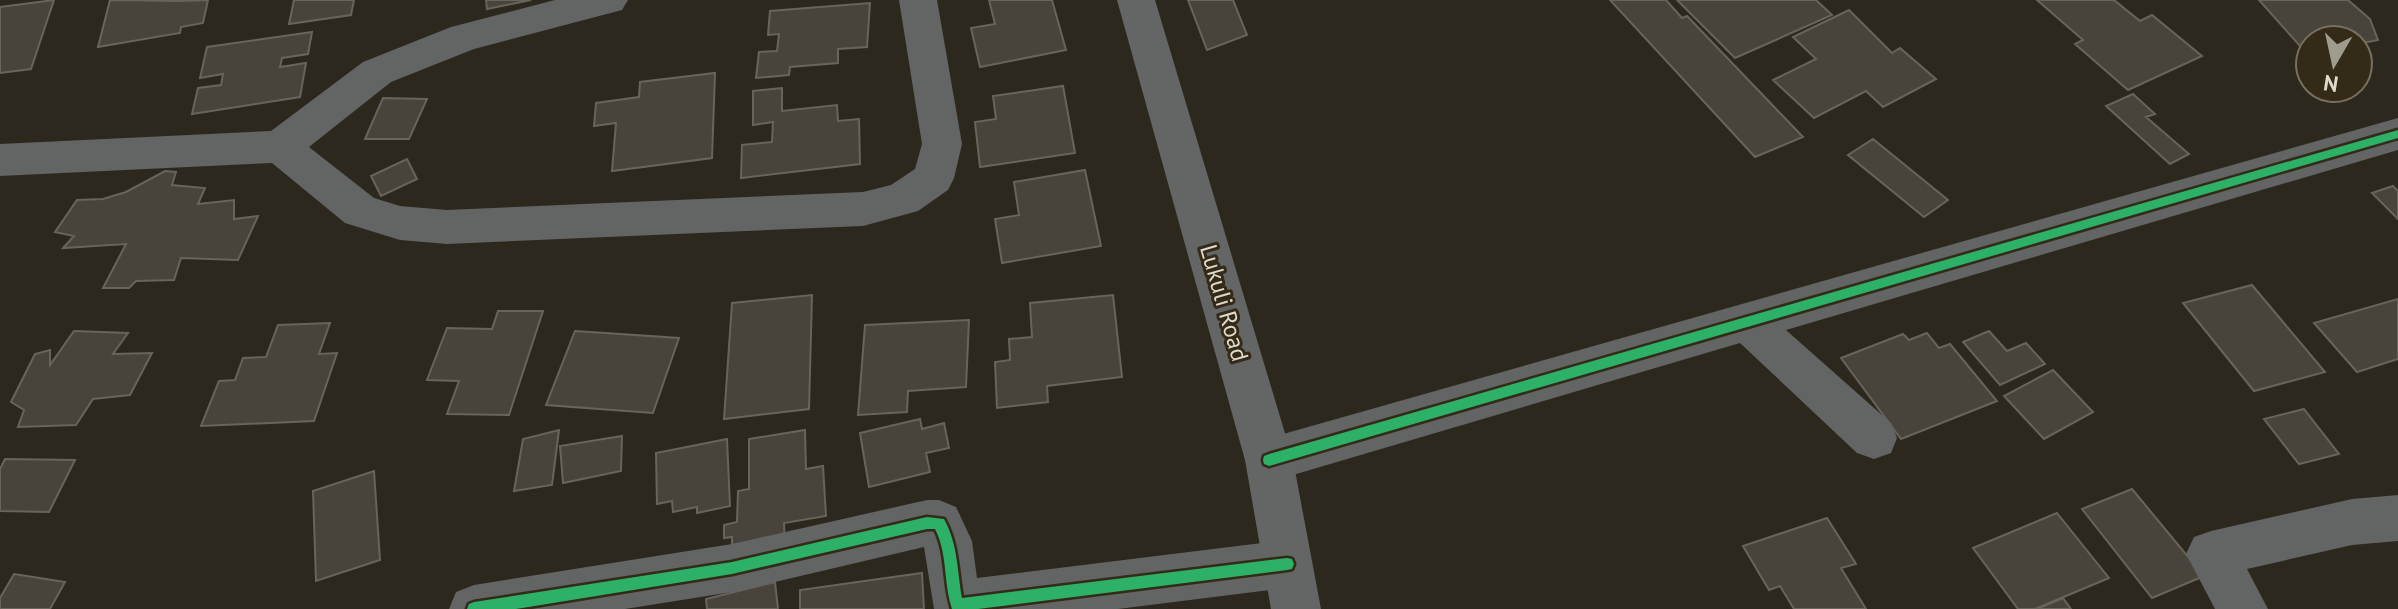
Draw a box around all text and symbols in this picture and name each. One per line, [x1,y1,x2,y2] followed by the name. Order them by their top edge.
[2294,24,2374,104] north arrow
[2322,69,2340,99] text: N
[1193,241,1256,365] street label: Lukuli Road

